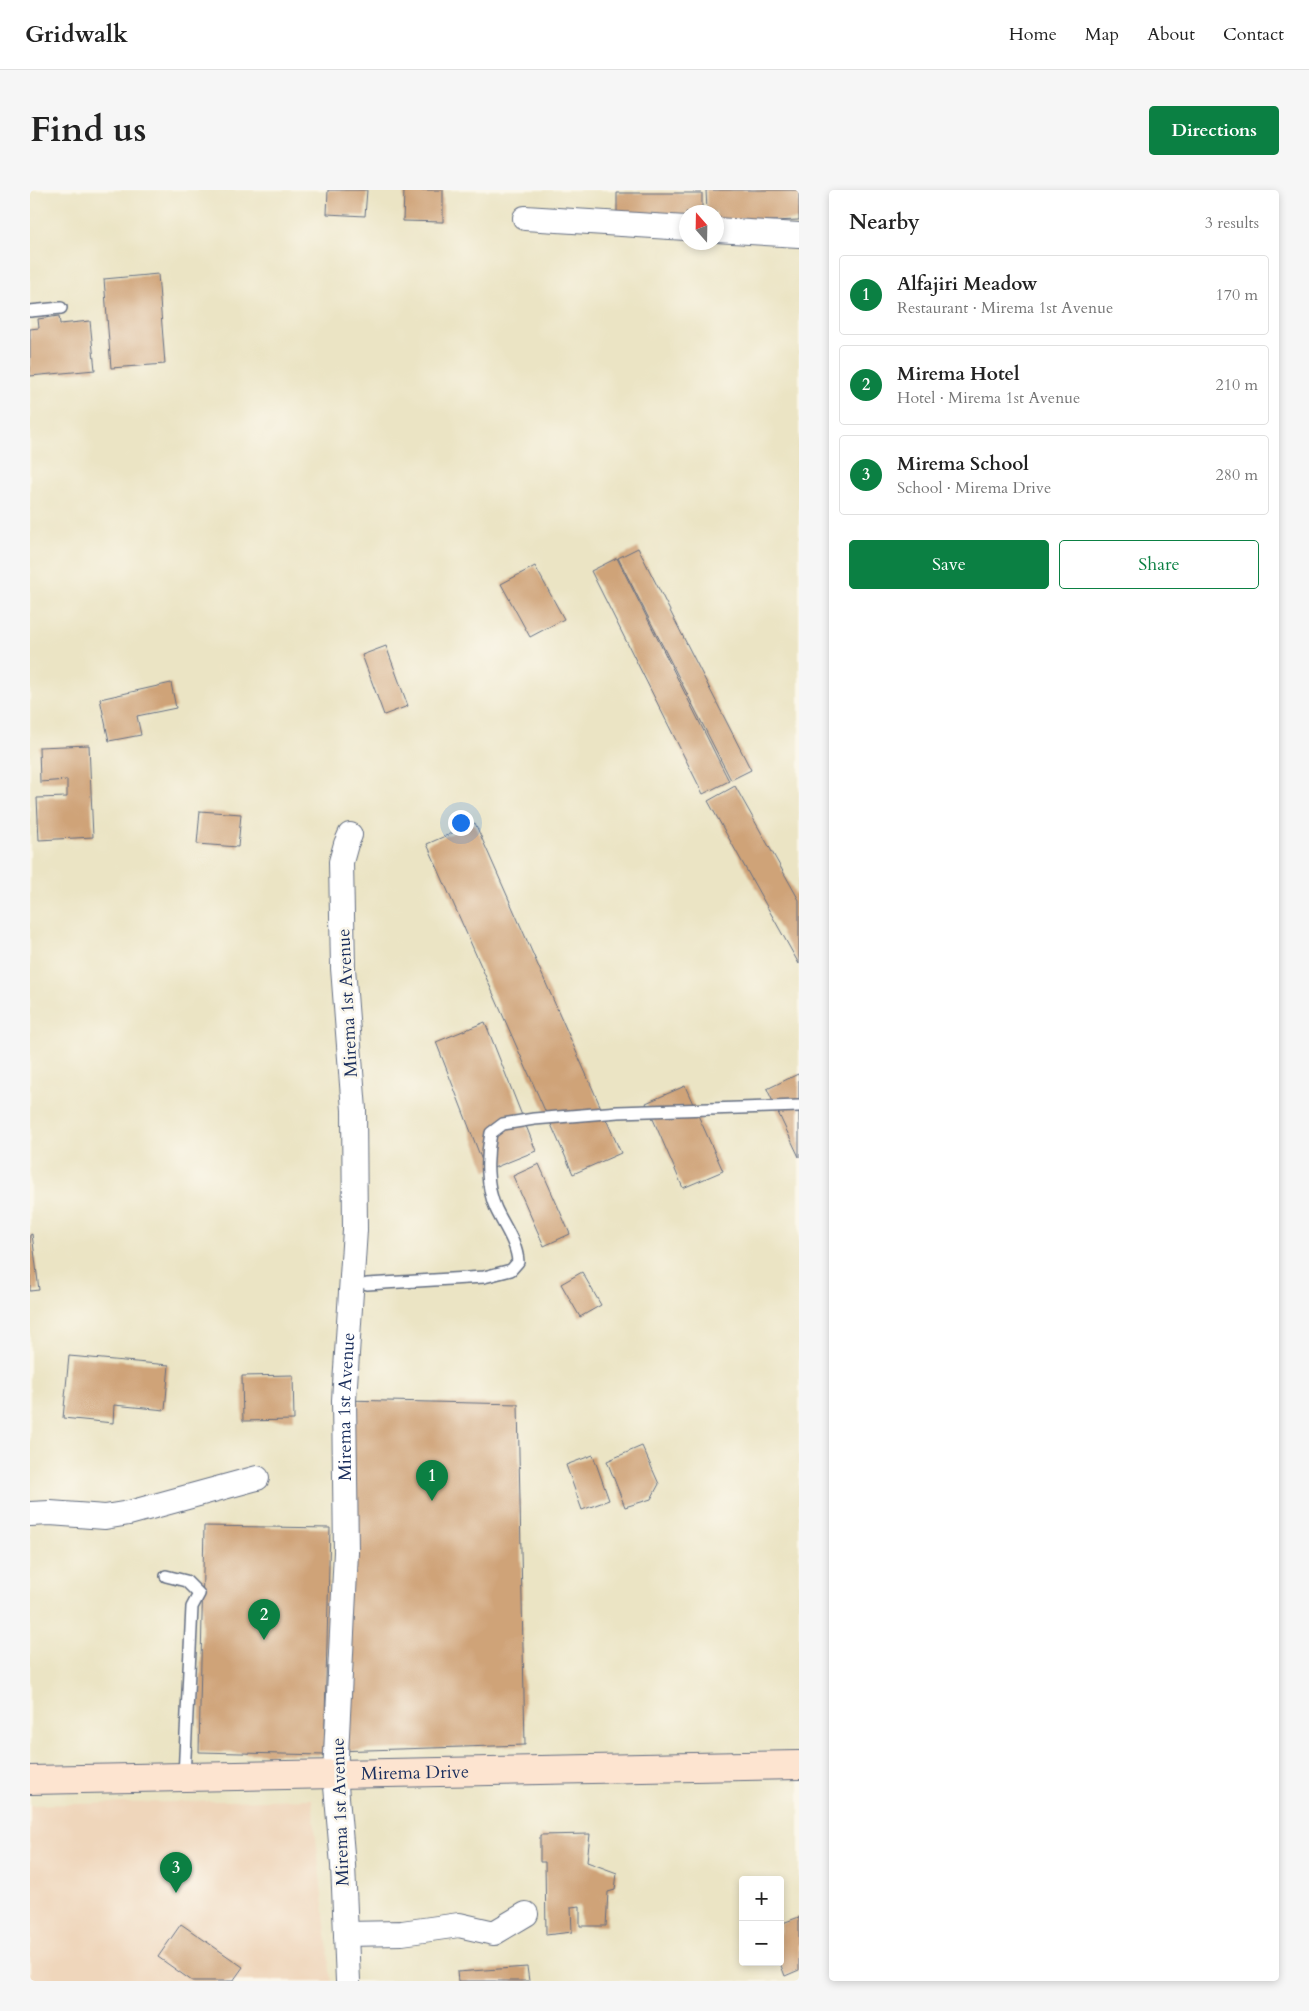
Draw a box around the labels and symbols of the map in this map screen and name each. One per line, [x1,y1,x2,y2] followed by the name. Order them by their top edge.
[679,205,724,250] north arrow
[448,810,474,836] your location
[331,928,364,1078] street label: Mirema 1st Avenue
[332,1332,361,1481] street label: Mirema 1st Avenue
[416,1460,448,1501] pin: 1
[248,1599,280,1640] pin: 2
[325,1737,356,1887] street label: Mirema 1st Avenue
[361,1759,469,1787] street label: Mirema Drive
[160,1852,192,1893] pin: 3

